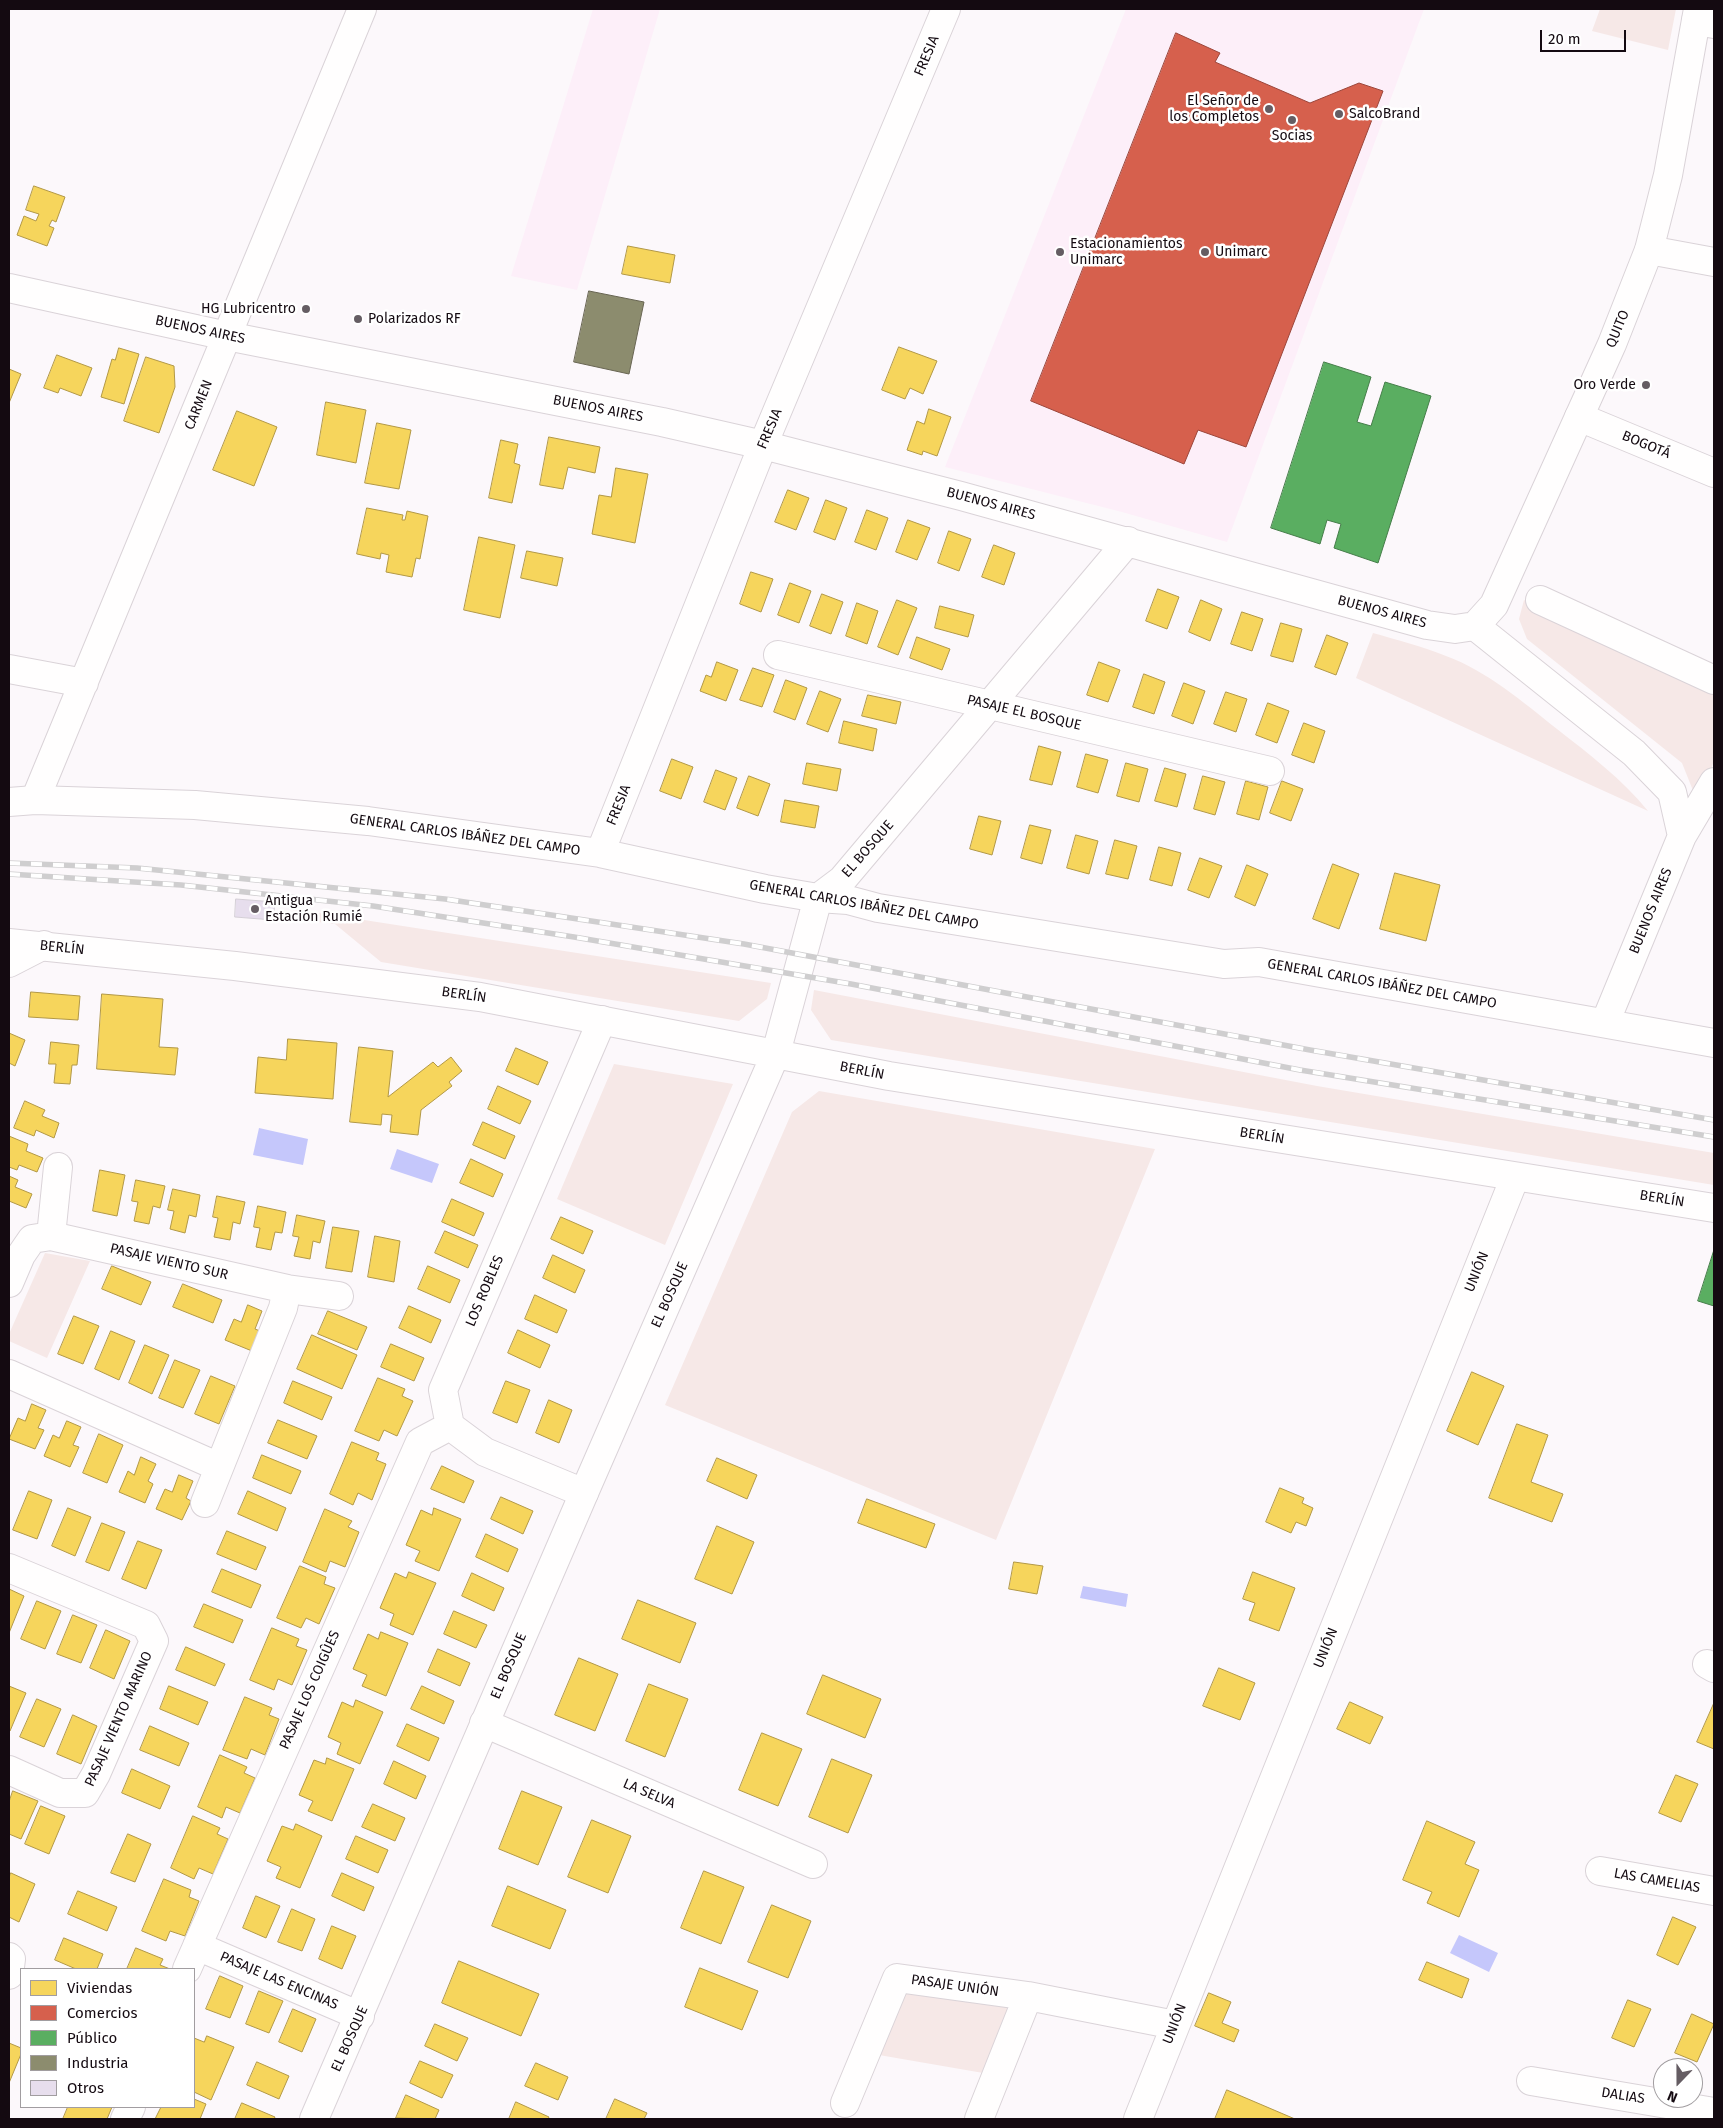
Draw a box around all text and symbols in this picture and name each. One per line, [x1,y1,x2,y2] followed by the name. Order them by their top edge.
[1543,20,1629,52] scale bar
[1548,30,1581,48] text: 20 m
[911,33,943,79] street label: FRESIA
[1169,93,1259,125] place label: El Señor de los Completos
[1263,103,1275,115] marker: El Señor de los Completos
[1349,106,1420,122] place label: SalcoBrand
[1333,108,1345,120] marker: SalcoBrand
[1286,114,1298,126] marker: Socias
[1272,128,1312,144] place label: Socias
[1070,236,1183,268] place label: Estacionamientos Unimarc
[1215,244,1268,260] place label: Unimarc
[1054,246,1066,258] marker: Estacionamientos Unimarc
[1199,246,1211,258] marker: Unimarc
[201,301,296,317] place label: HG Lubricentro
[300,303,312,315] marker: HG Lubricentro
[1603,308,1633,350] street label: QUITO
[368,311,461,327] place label: Polarizados RF
[154,312,246,348] street label: BUENOS AIRES
[352,313,364,325] marker: Polarizados RF
[1573,377,1636,393] place label: Oro Verde
[181,378,217,432] street label: CARMEN
[1640,379,1652,391] marker: Oro Verde
[552,392,644,426] street label: BUENOS AIRES
[754,406,786,452] street label: FRESIA
[1619,428,1673,462] street label: BOGOTÁ
[945,484,1037,524] street label: BUENOS AIRES
[1336,592,1428,632] street label: BUENOS AIRES
[965,692,1083,734] street label: PASAJE EL BOSQUE
[603,782,635,828] street label: FRESIA
[349,811,581,859] street label: GENERAL CARLOS IBÁÑEZ DEL CAMPO
[839,817,897,881] street label: EL BOSQUE
[1626,865,1676,957] street label: BUENOS AIRES
[748,877,980,933] street label: GENERAL CARLOS IBÁÑEZ DEL CAMPO
[265,893,362,926] place label: Antigua Estación Rumié
[249,903,261,915] marker: Antigua Estación Rumié
[39,937,85,959] street label: BERLÍN
[1266,956,1498,1012] street label: GENERAL CARLOS IBÁÑEZ DEL CAMPO
[440,984,488,1006] street label: BERLÍN
[838,1058,886,1084] street label: BERLÍN
[1238,1124,1286,1148] street label: BERLÍN
[1638,1187,1686,1211] street label: BERLÍN
[108,1240,230,1284] street label: PASAJE VIENTO SUR
[1461,1249,1493,1295] street label: UNIÓN
[462,1253,508,1329] street label: LOS ROBLES
[648,1259,692,1331] street label: EL BOSQUE
[1310,1625,1342,1671] street label: UNIÓN
[276,1628,344,1752] street label: PASAJE LOS COIGÛES
[488,1630,530,1702] street label: EL BOSQUE
[82,1649,156,1789] street label: PASAJE VIENTO MARINO
[620,1775,678,1813] street label: LA SELVA
[1613,1865,1701,1897] street label: LAS CAMELIAS
[217,1948,341,2014] street label: PASAJE LAS ENCINAS
[20,1968,195,2108] legend
[910,1972,1000,2000] street label: PASAJE UNIÓN
[67,1979,132,1997] text: Viviendas
[1160,2001,1190,2047] street label: UNIÓN
[328,2003,372,2075] street label: EL BOSQUE
[67,2004,137,2022] text: Comercios
[67,2029,117,2047] text: Público
[67,2054,129,2072] text: Industria
[1653,2058,1703,2108] north arrow
[67,2079,104,2097] text: Otros
[1600,2084,1646,2108] street label: DALIAS
[1665,2087,1680,2106] text: N

